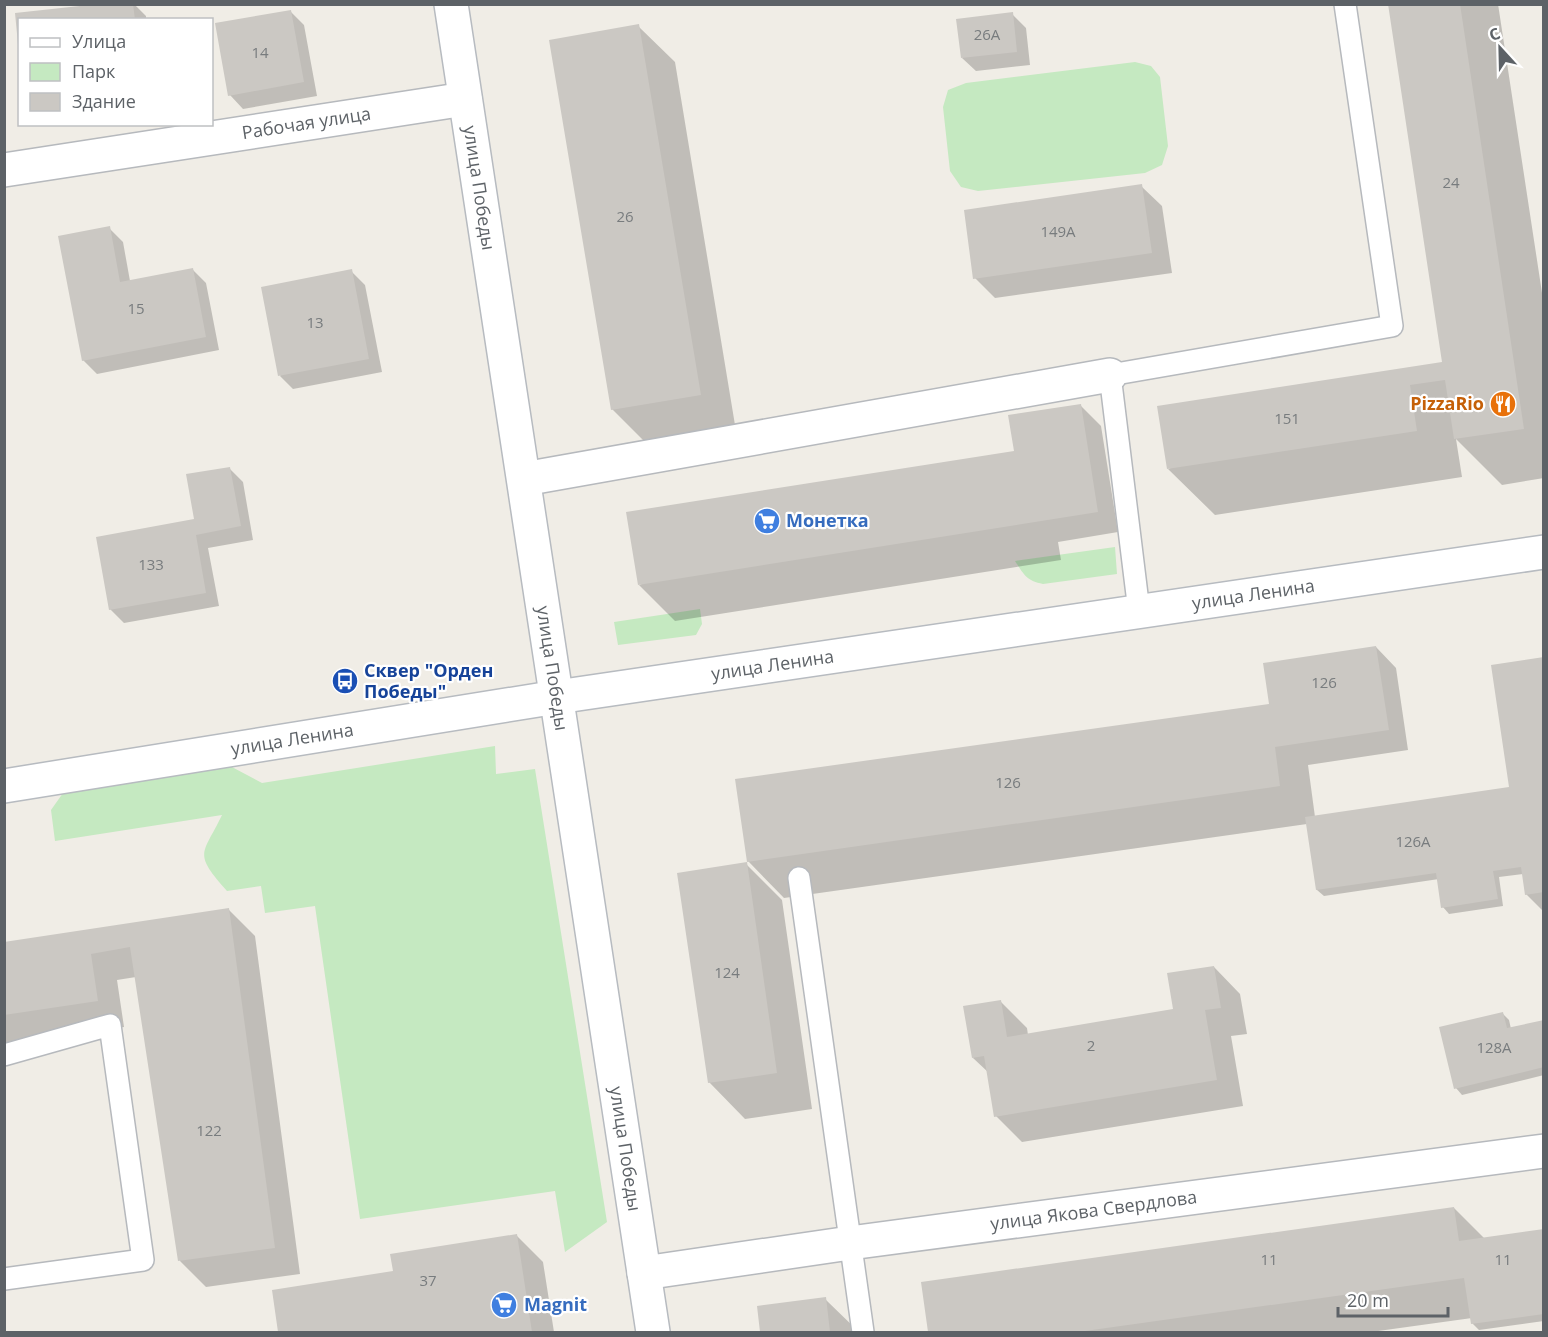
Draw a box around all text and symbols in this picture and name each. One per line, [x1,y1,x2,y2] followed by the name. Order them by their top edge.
[18,18,213,126] legend
[1470,18,1530,78] north arrow
[1486,22,1503,46] text: С
[974,24,1001,44] house number: 26А
[72,29,126,53] text: Улица
[251,42,269,62] house number: 14
[72,59,116,83] text: Парк
[72,89,136,113] text: Здание
[240,101,372,144] street label: Рабочая улица
[459,124,501,252] street label: улица Победы
[1442,172,1460,192] house number: 24
[616,206,634,226] house number: 26
[1040,221,1076,241] house number: 149А
[127,298,145,318] house number: 15
[306,312,324,332] house number: 13
[1488,389,1518,419] restaurant icon: PizzaRio
[1410,391,1484,415] place label: PizzaRio
[1274,408,1300,428] house number: 151
[752,506,782,536] supermarket icon: Монетка
[786,508,869,532] place label: Монетка
[138,554,164,574] house number: 133
[1190,573,1316,615] street label: улица Ленина
[532,604,574,732] street label: улица Победы
[709,643,835,685] street label: улица Ленина
[364,658,493,703] place label: Сквер "Орден Победы"
[330,666,360,696] bus stop icon: Сквер "Орден Победы"
[1311,672,1337,692] house number: 126
[229,717,355,760] street label: улица Ленина
[995,772,1021,792] house number: 126
[1395,831,1431,851] house number: 126А
[714,962,740,982] house number: 124
[1087,1035,1095,1055] house number: 2
[1476,1037,1512,1057] house number: 128А
[605,1085,647,1213] street label: улица Победы
[196,1120,222,1140] house number: 122
[989,1184,1198,1235] street label: улица Якова Свердлова
[1260,1249,1278,1269] house number: 11
[1494,1249,1512,1269] house number: 11
[419,1270,437,1290] house number: 37
[1338,1280,1448,1318] scale bar
[1347,1288,1389,1312] text: 20 m
[489,1290,519,1320] supermarket icon: Magnit
[524,1292,587,1316] place label: Magnit

